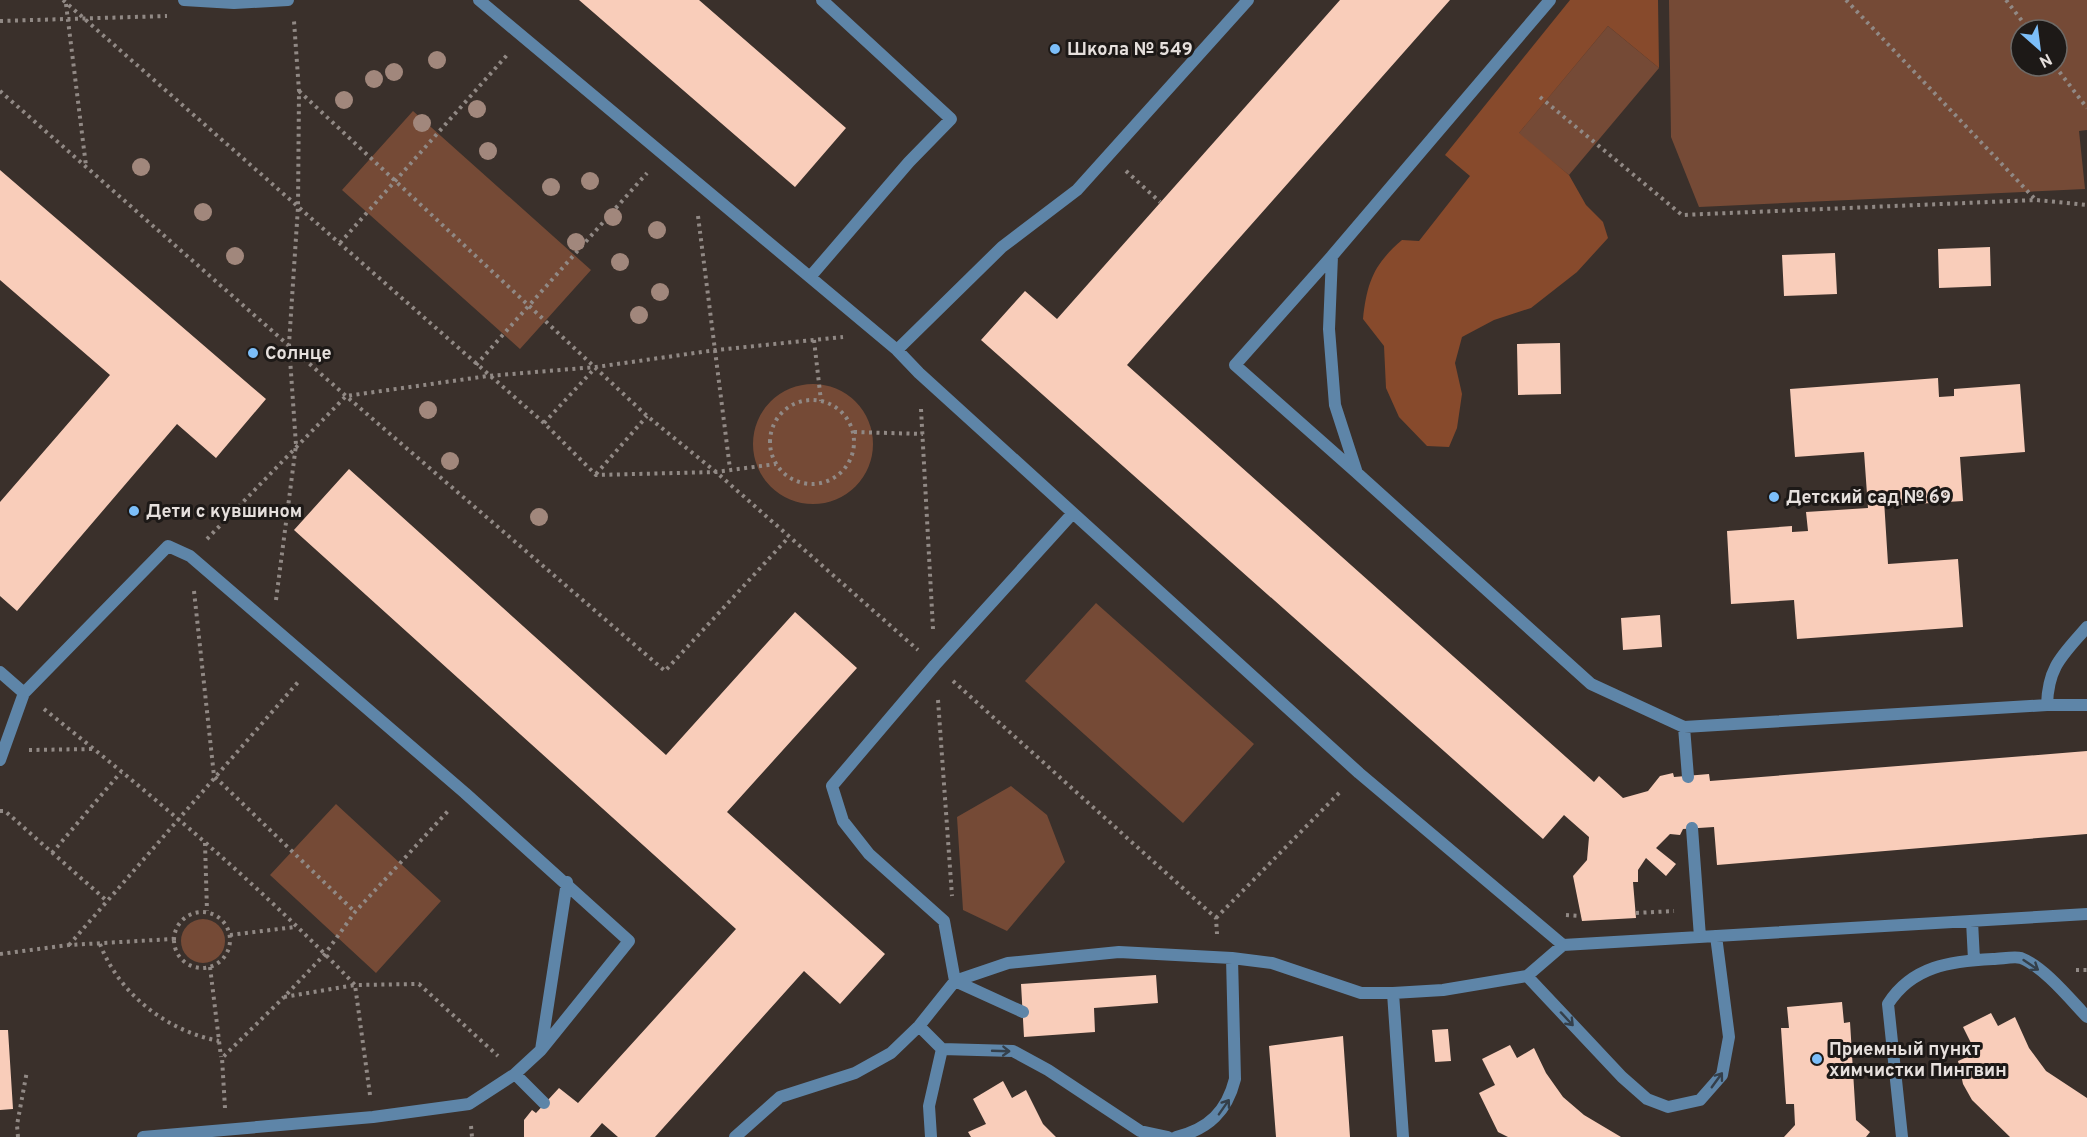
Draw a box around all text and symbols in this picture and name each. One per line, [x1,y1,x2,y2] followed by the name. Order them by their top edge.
[2009,18,2069,78] north arrow
[1067,39,1193,62] place label: Школа № 549
[1048,42,1062,56] marker: Школа № 549
[2035,48,2055,71] text: N
[265,343,332,366] place label: Солнце
[246,346,260,360] marker: Солнце
[1786,487,1951,510] place label: Детский сад № 69
[1767,490,1781,504] marker: Детский сад № 69
[146,501,302,524] place label: Дети с кувшином
[127,504,141,518] marker: Дети с кувшином
[2022,959,2039,971] one-way arrow
[1560,1011,1574,1026] one-way arrow
[1829,1039,2007,1083] place label: Приемный пункт химчистки Пингвин
[990,1045,1010,1057] one-way arrow
[1810,1052,1824,1066] marker: Приемный пункт химчистки Пингвин
[1710,1073,1723,1089] one-way arrow
[1218,1100,1230,1116] one-way arrow

